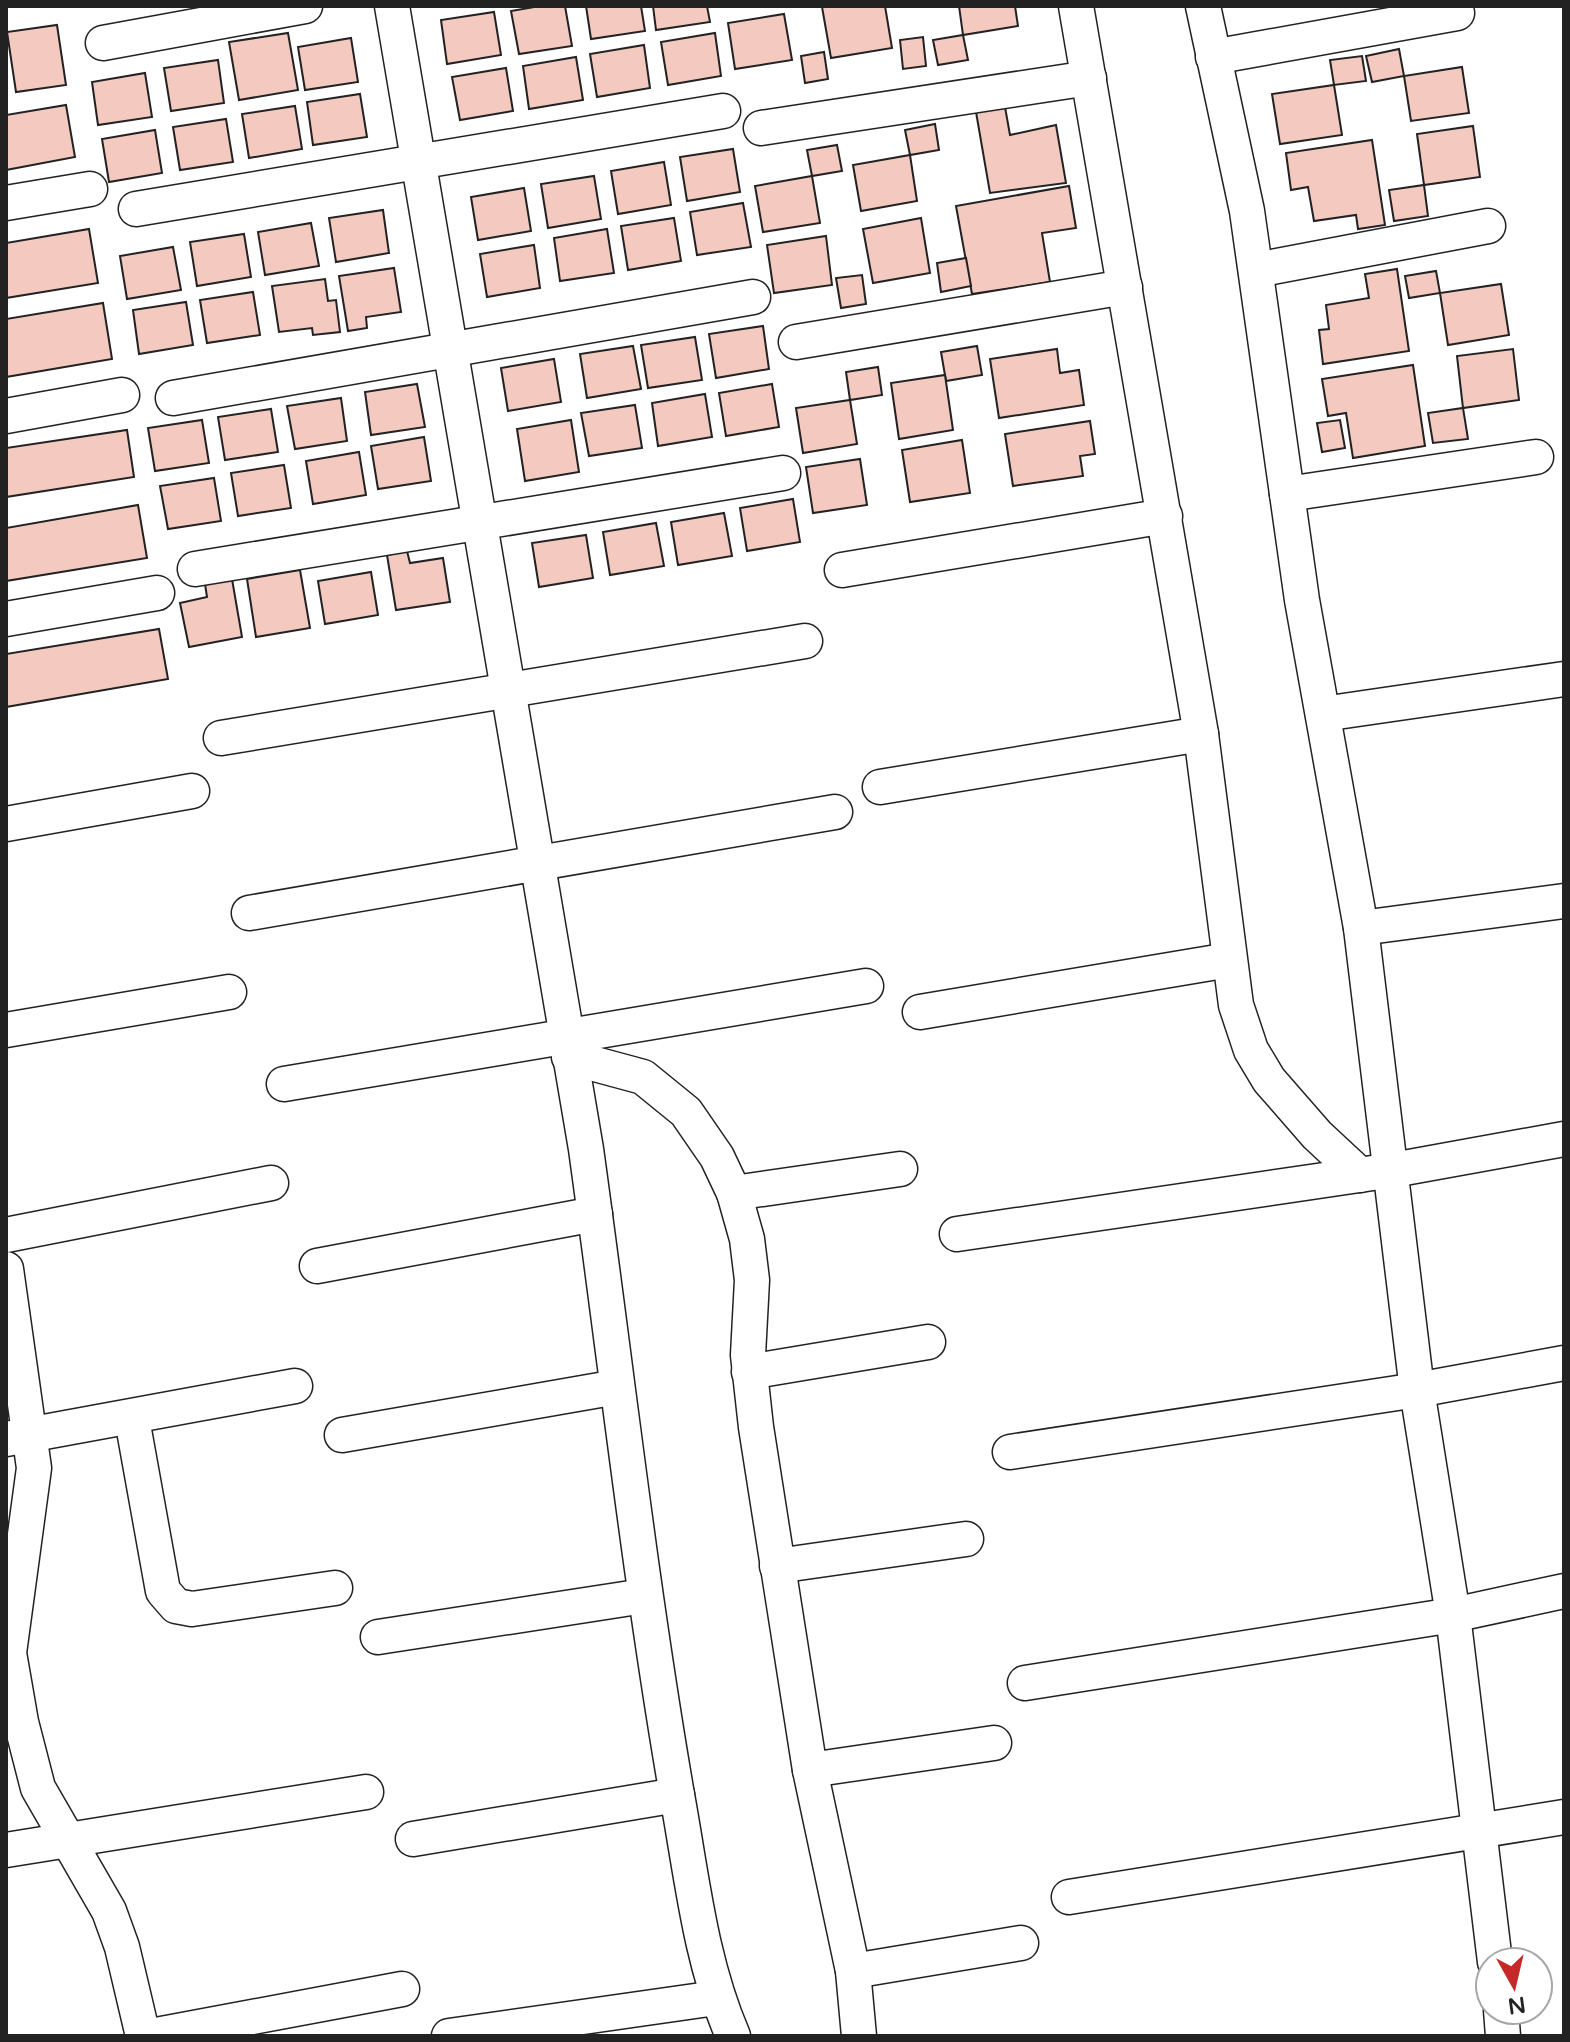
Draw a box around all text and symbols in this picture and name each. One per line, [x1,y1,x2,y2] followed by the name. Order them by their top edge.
[1474,1946,1554,2026] north arrow
[1506,1991,1527,2019] text: N

